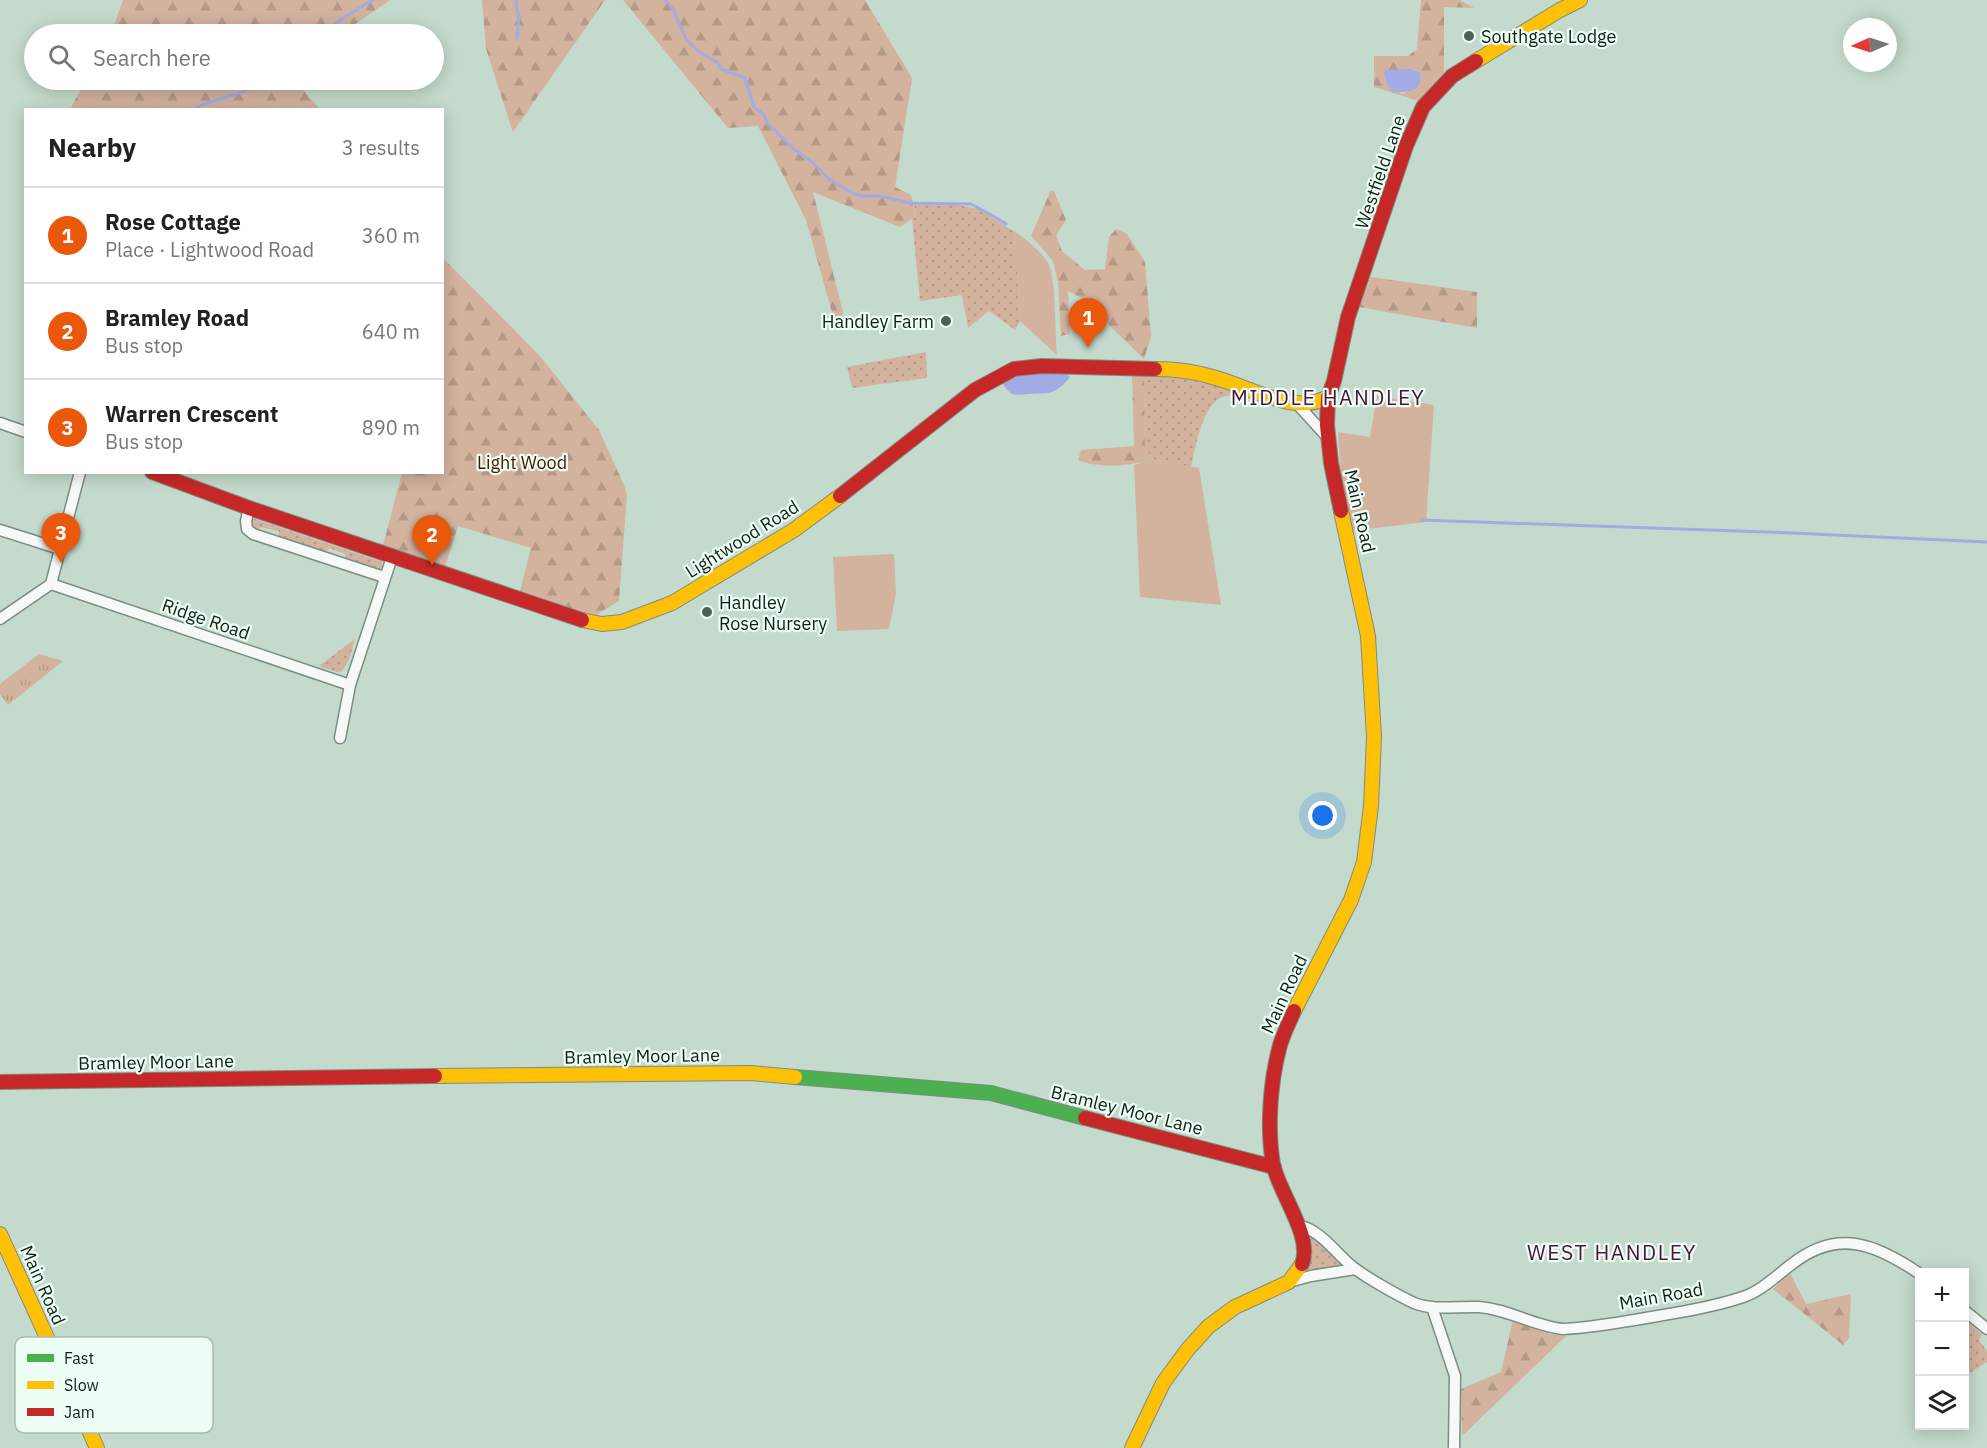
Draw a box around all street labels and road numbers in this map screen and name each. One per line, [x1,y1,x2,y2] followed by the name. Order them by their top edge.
[1350,112,1410,232] street label: Westfield Lane
[1339,467,1381,555] street label: Main Road
[681,495,803,583] street label: Lightwood Road
[159,593,253,645] street label: Ridge Road
[1256,951,1312,1037] street label: Main Road
[564,1043,720,1069] street label: Bramley Moor Lane
[78,1049,234,1075] street label: Bramley Moor Lane
[1049,1080,1206,1140] street label: Bramley Moor Lane
[15,1242,71,1328] street label: Main Road
[1617,1277,1705,1315] street label: Main Road

